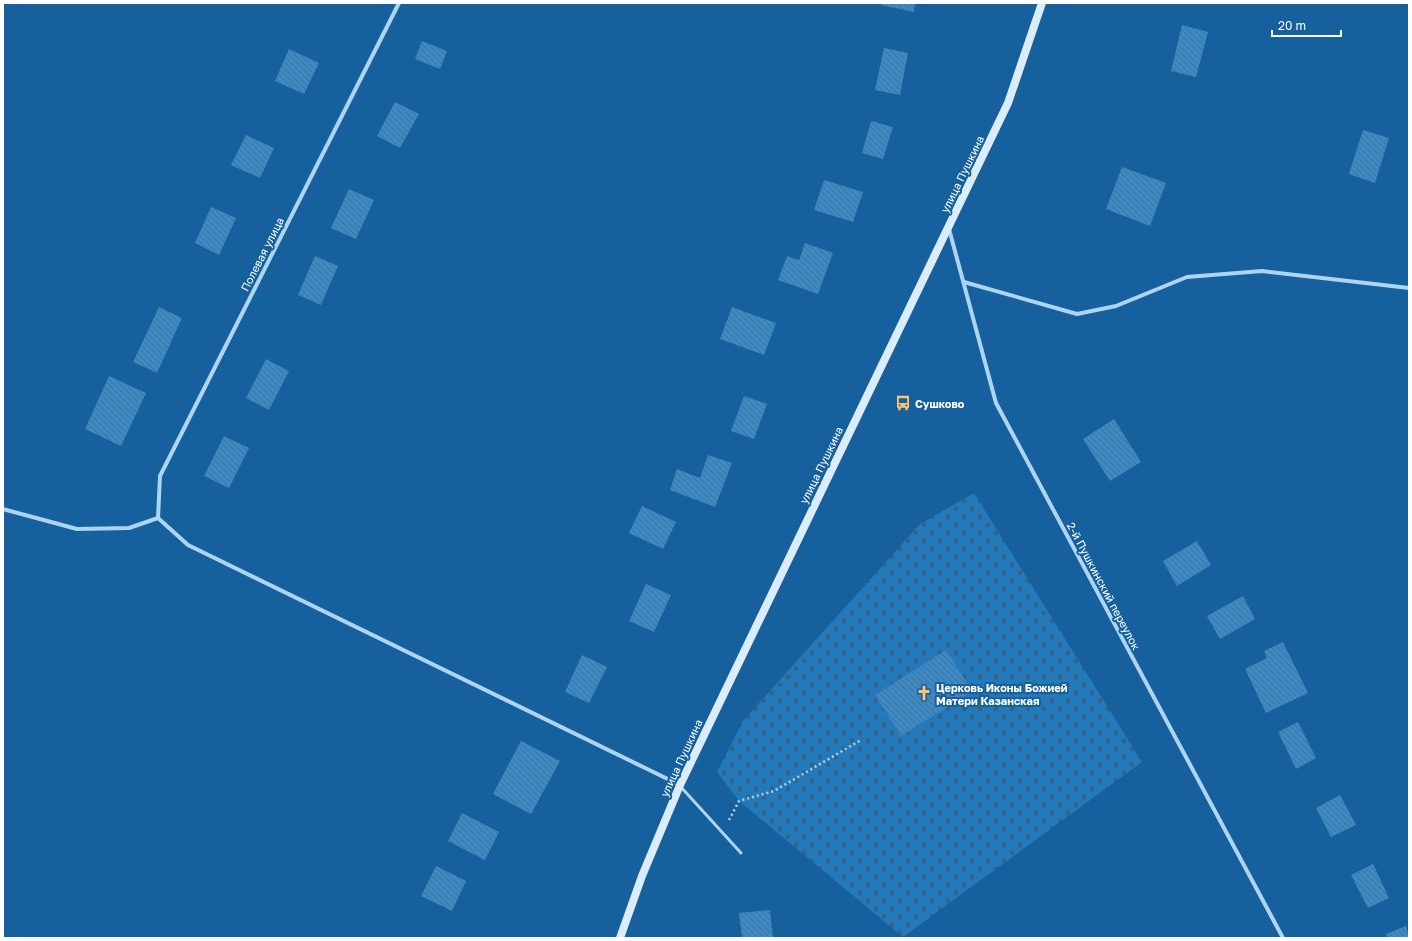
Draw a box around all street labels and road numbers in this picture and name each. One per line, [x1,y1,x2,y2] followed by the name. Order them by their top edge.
[938,133,986,215] street label: улица Пушкина
[238,215,286,293] street label: Полевая улица
[797,424,845,506] street label: улица Пушкина
[1065,520,1144,653] street label: 2-й Пушкинский переулок
[657,717,705,799] street label: улица Пушкина

